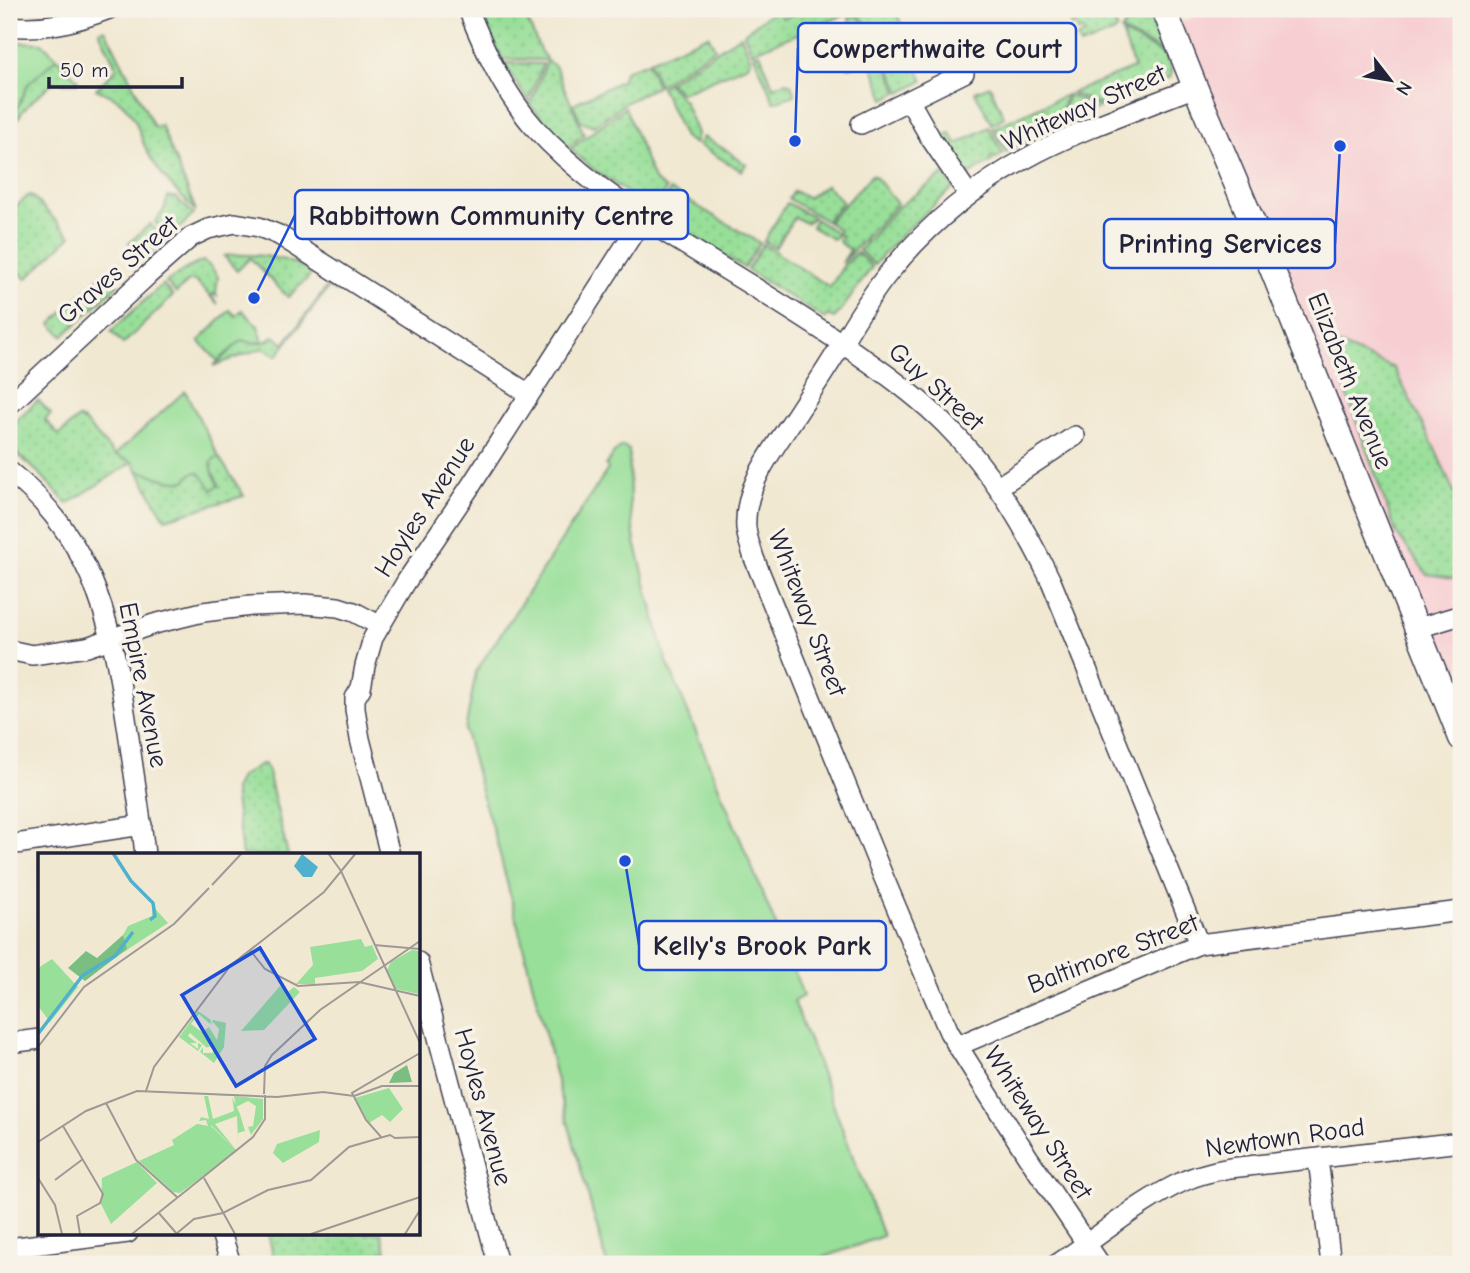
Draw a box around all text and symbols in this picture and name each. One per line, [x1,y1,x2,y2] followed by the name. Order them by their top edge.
[798,23,1076,72] callout: Cowperthwaite Court
[812,33,1062,65] text: Cowperthwaite Court
[49,46,182,90] scale bar
[1354,46,1424,116] north arrow
[60,58,109,82] text: 50 m
[998,58,1172,157] street label: Whiteway Street
[1391,77,1416,99] text: N
[295,190,688,239] callout: Rabbittown Community Centre
[309,200,674,232] text: Rabbittown Community Centre
[52,209,186,330] street label: Graves Street
[1104,219,1335,268] callout: Printing Services
[1118,228,1322,260] text: Printing Services
[1301,288,1399,474] street label: Elizabeth Avenue
[882,337,991,438] street label: Guy Street
[368,431,482,583] street label: Hoyles Avenue
[761,525,853,702] street label: Whiteway Street
[112,600,174,770] street label: Empire Avenue
[38,853,420,1234] inset map
[1023,907,1204,1000] street label: Baltimore Street
[639,921,886,970] callout: Kelly's Brook Park
[653,930,872,962] text: Kelly's Brook Park
[448,1025,518,1189] street label: Hoyles Avenue
[977,1041,1099,1206] street label: Whiteway Street
[1203,1112,1367,1164] street label: Newtown Road

